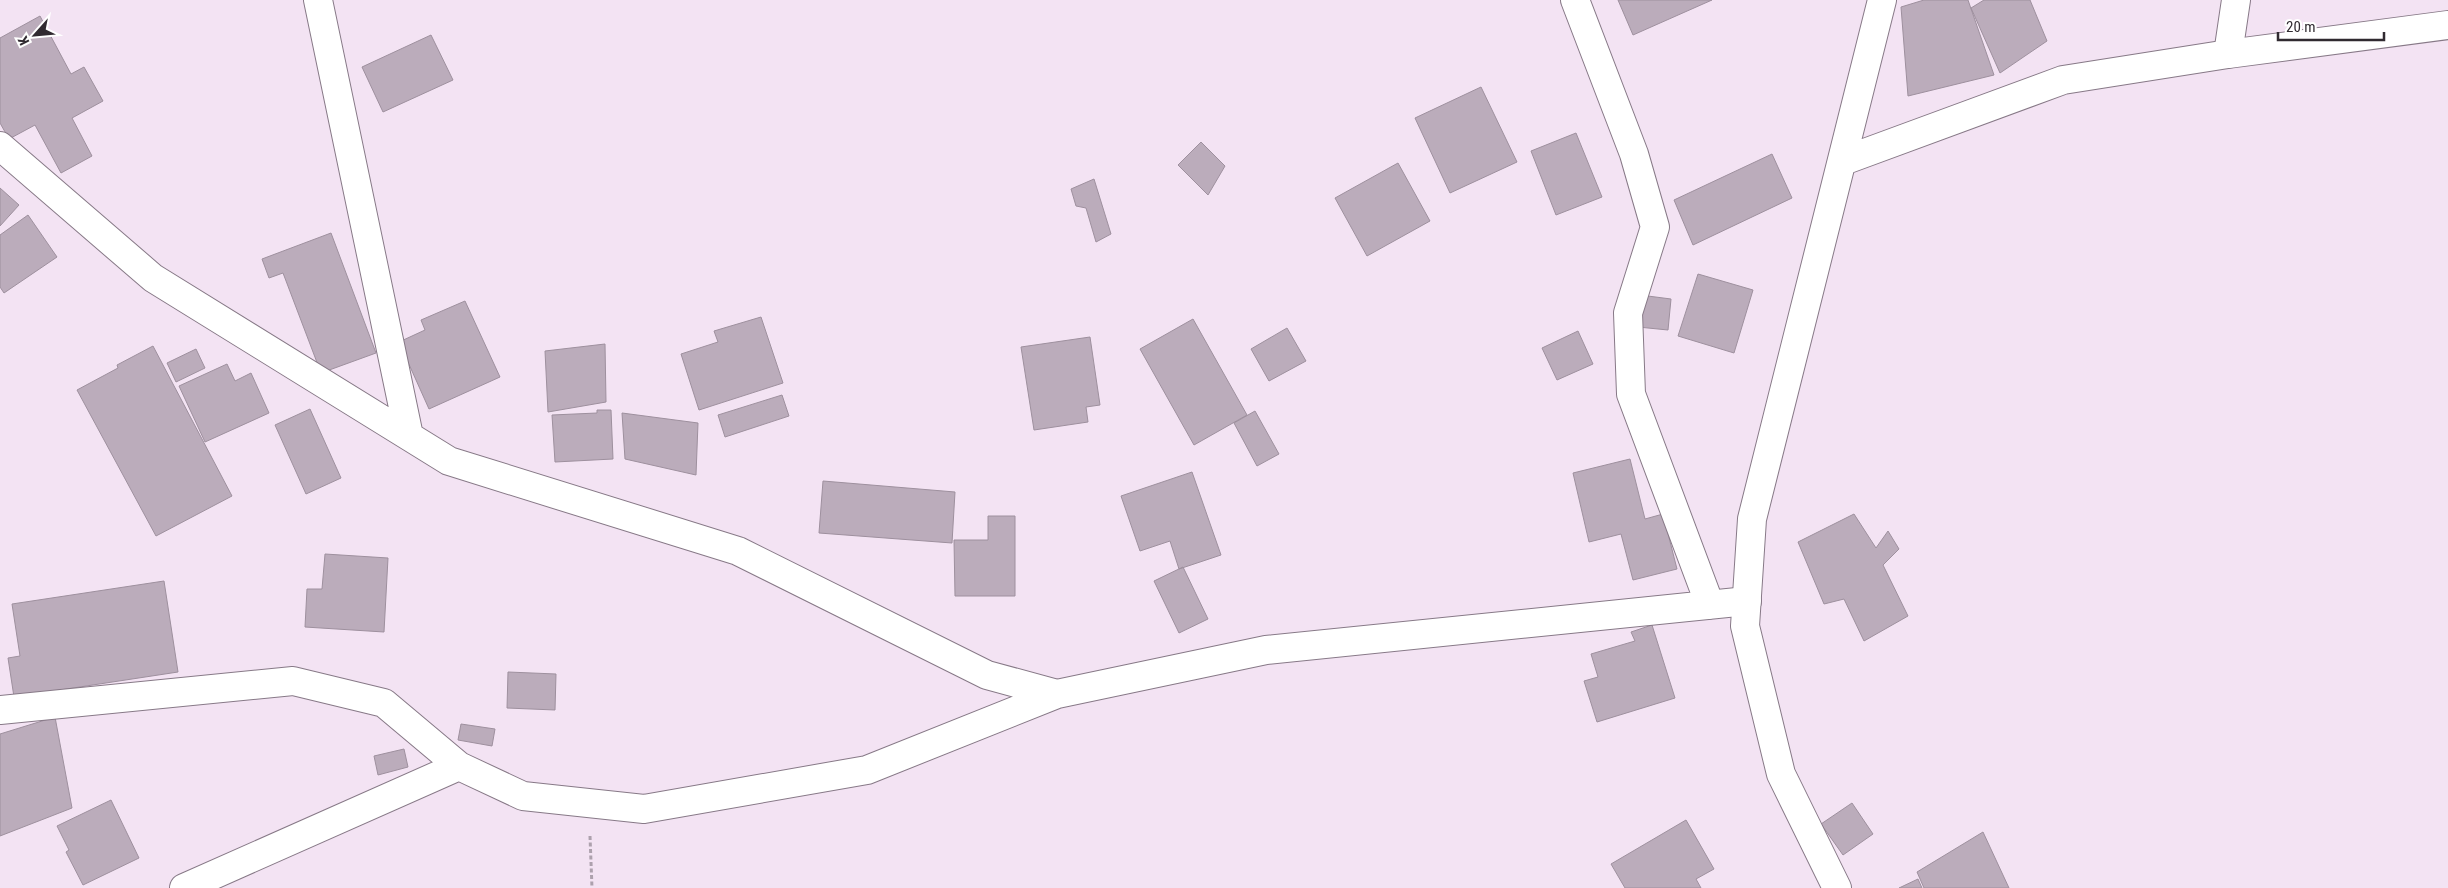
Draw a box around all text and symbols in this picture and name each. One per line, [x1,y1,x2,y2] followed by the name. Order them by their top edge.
[10,10,60,60] north arrow
[2278,10,2384,42] scale bar
[2286,18,2316,36] text: 20 m
[14,34,32,48] text: K

